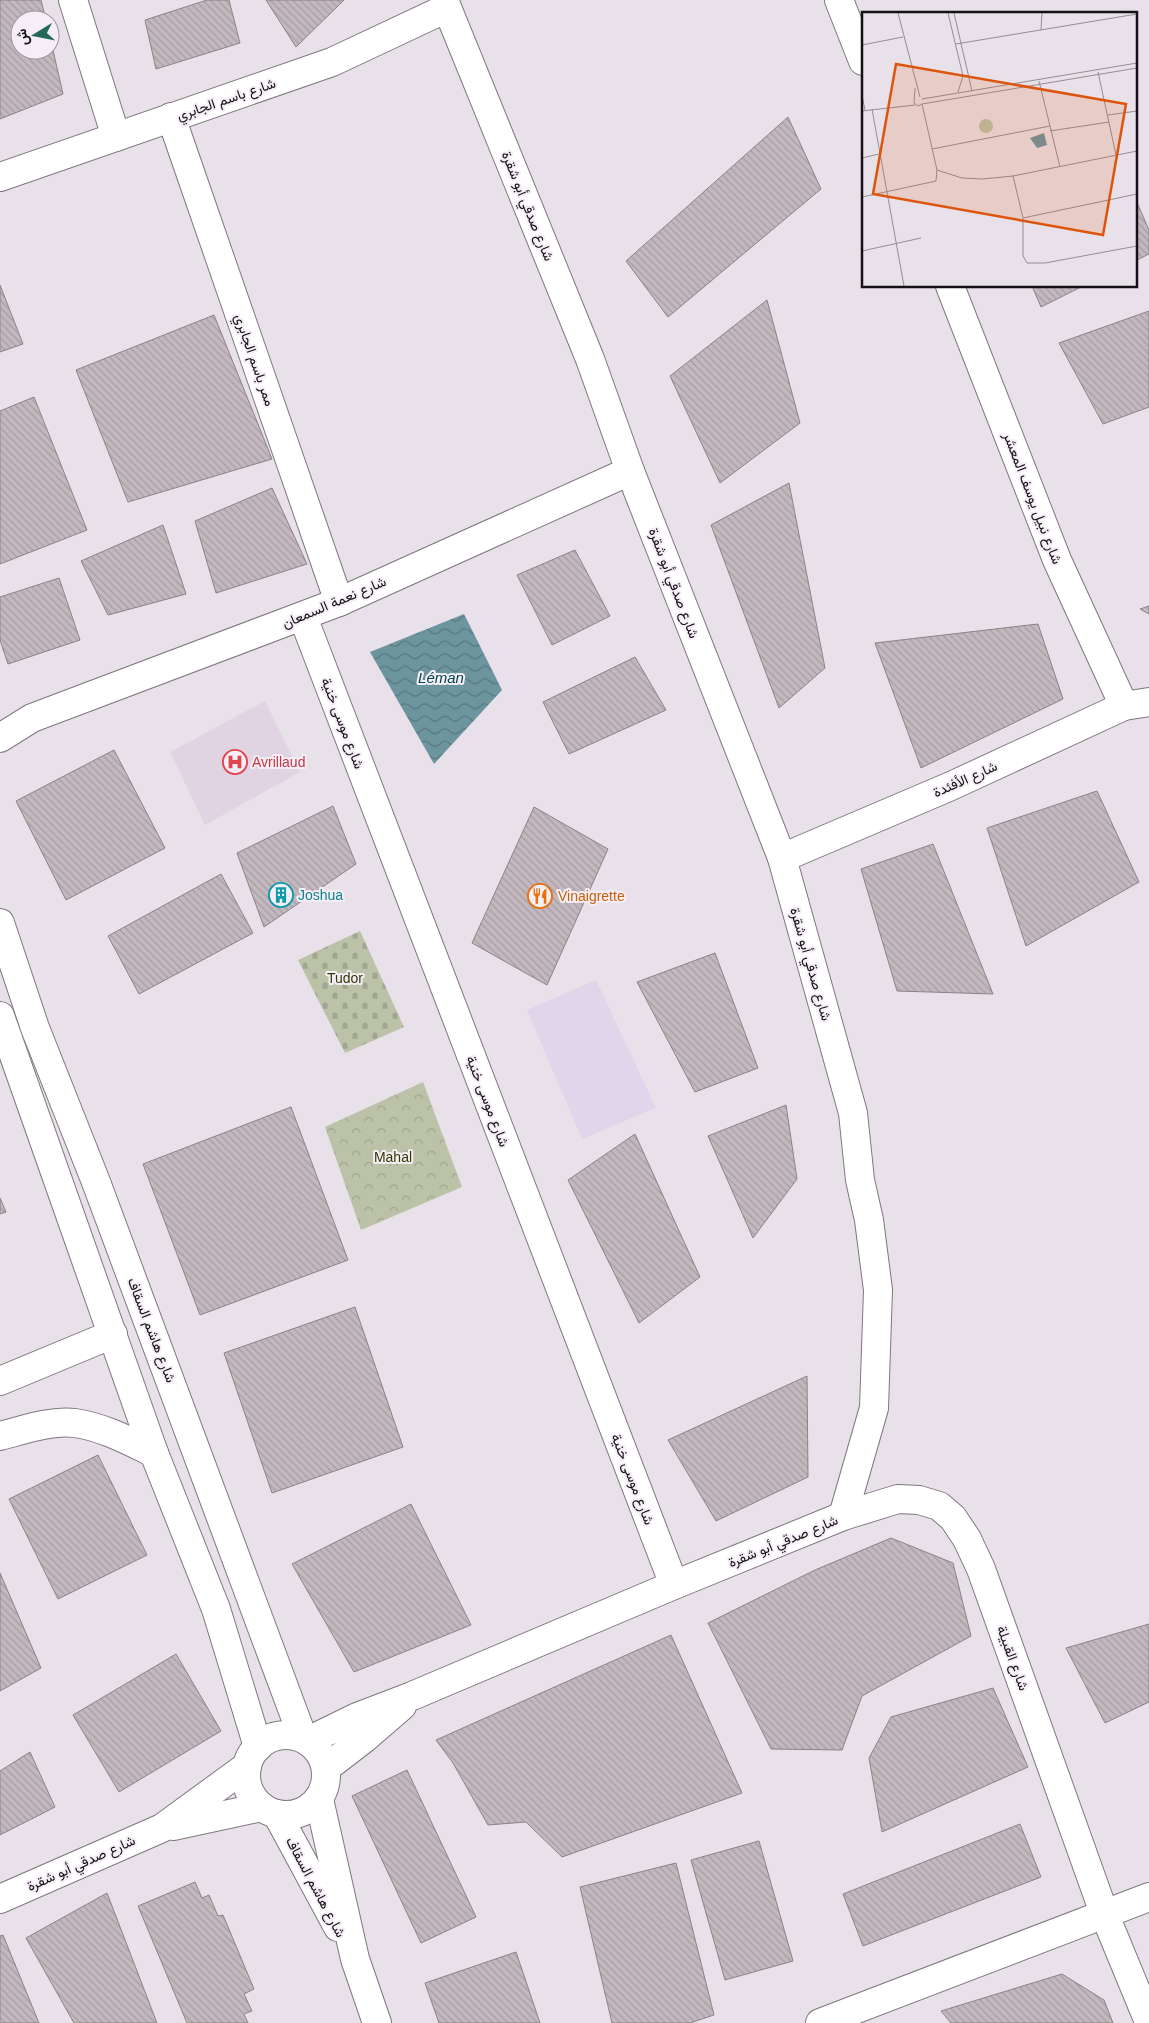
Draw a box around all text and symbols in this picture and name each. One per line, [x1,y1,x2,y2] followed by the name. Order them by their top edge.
[10,10,60,60] north arrow
[862,12,1136,288] inset map
[13,27,33,47] text: ش
[174,75,279,127] street label: شارع باسم الجابري
[495,149,557,265] street label: شارع صدقي أبو شقرة
[228,312,278,409] street label: ممر باسم الجابري
[997,429,1065,567] street label: شارع نبيل يوسف المعشر
[642,526,702,642] street label: شارع صدقي أبو شقرة
[280,573,390,634] street label: شارع نعمة السمعان
[418,669,464,686] water label: Léman
[315,675,368,772] street label: شارع موسى خنية
[222,749,248,775] hospital icon: Avrillaud
[252,754,305,770] place label: Avrillaud
[930,758,1001,803] street label: شارع الأفئدة
[268,882,294,908] building icon: Joshua
[527,883,553,909] restaurant icon: Vinaigrette
[298,887,343,903] place label: Joshua
[558,888,625,904] place label: Vinaigrette
[783,906,835,1024] street label: شارع صدقي أبو شقرة
[327,970,363,986] park label: Tudor
[460,1053,513,1150] street label: شارع موسى خنية
[374,1149,412,1165] park label: Mahal
[122,1275,179,1386] street label: شارع هاشم السقاف
[605,1431,658,1528] street label: شارع موسى خنية
[726,1512,842,1574] street label: شارع صدقي أبو شقرة
[991,1623,1032,1694] street label: شارع القبيلة
[24,1832,139,1898] street label: شارع صدقي أبو شقرة
[280,1834,349,1941] street label: شارع هاشم السقاف

